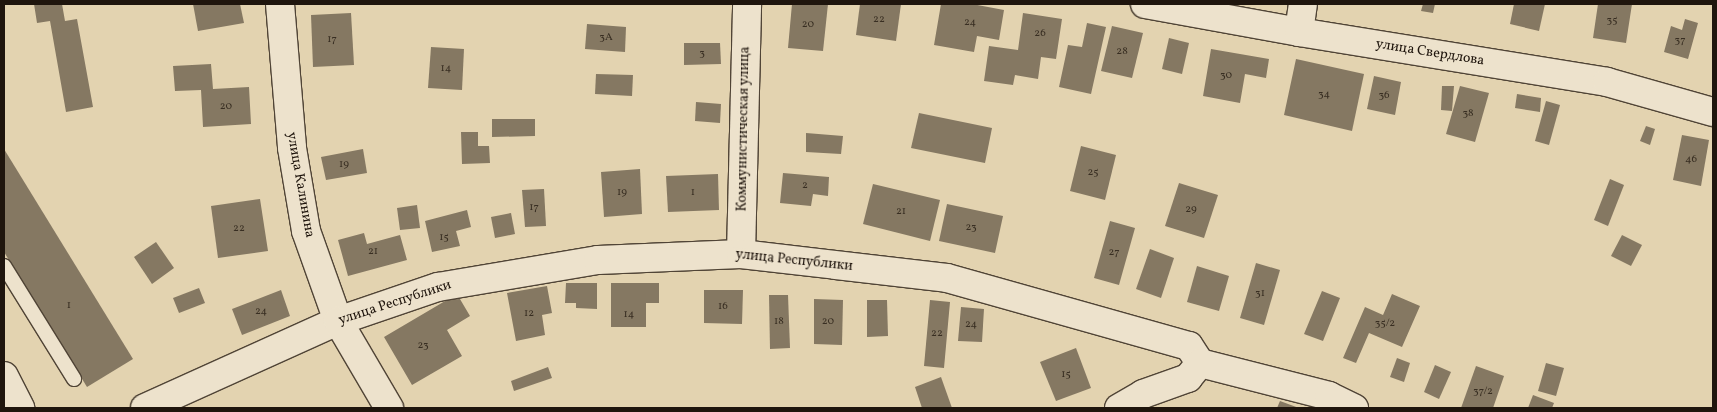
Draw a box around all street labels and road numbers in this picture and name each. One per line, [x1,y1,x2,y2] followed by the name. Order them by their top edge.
[1374,36,1486,70] street label: улица Свердлова
[734,46,754,212] street label: Коммунистическая улица
[282,131,318,239] street label: улица Калинина
[735,246,853,276] street label: улица Республики
[336,277,454,329] street label: улица Республики

